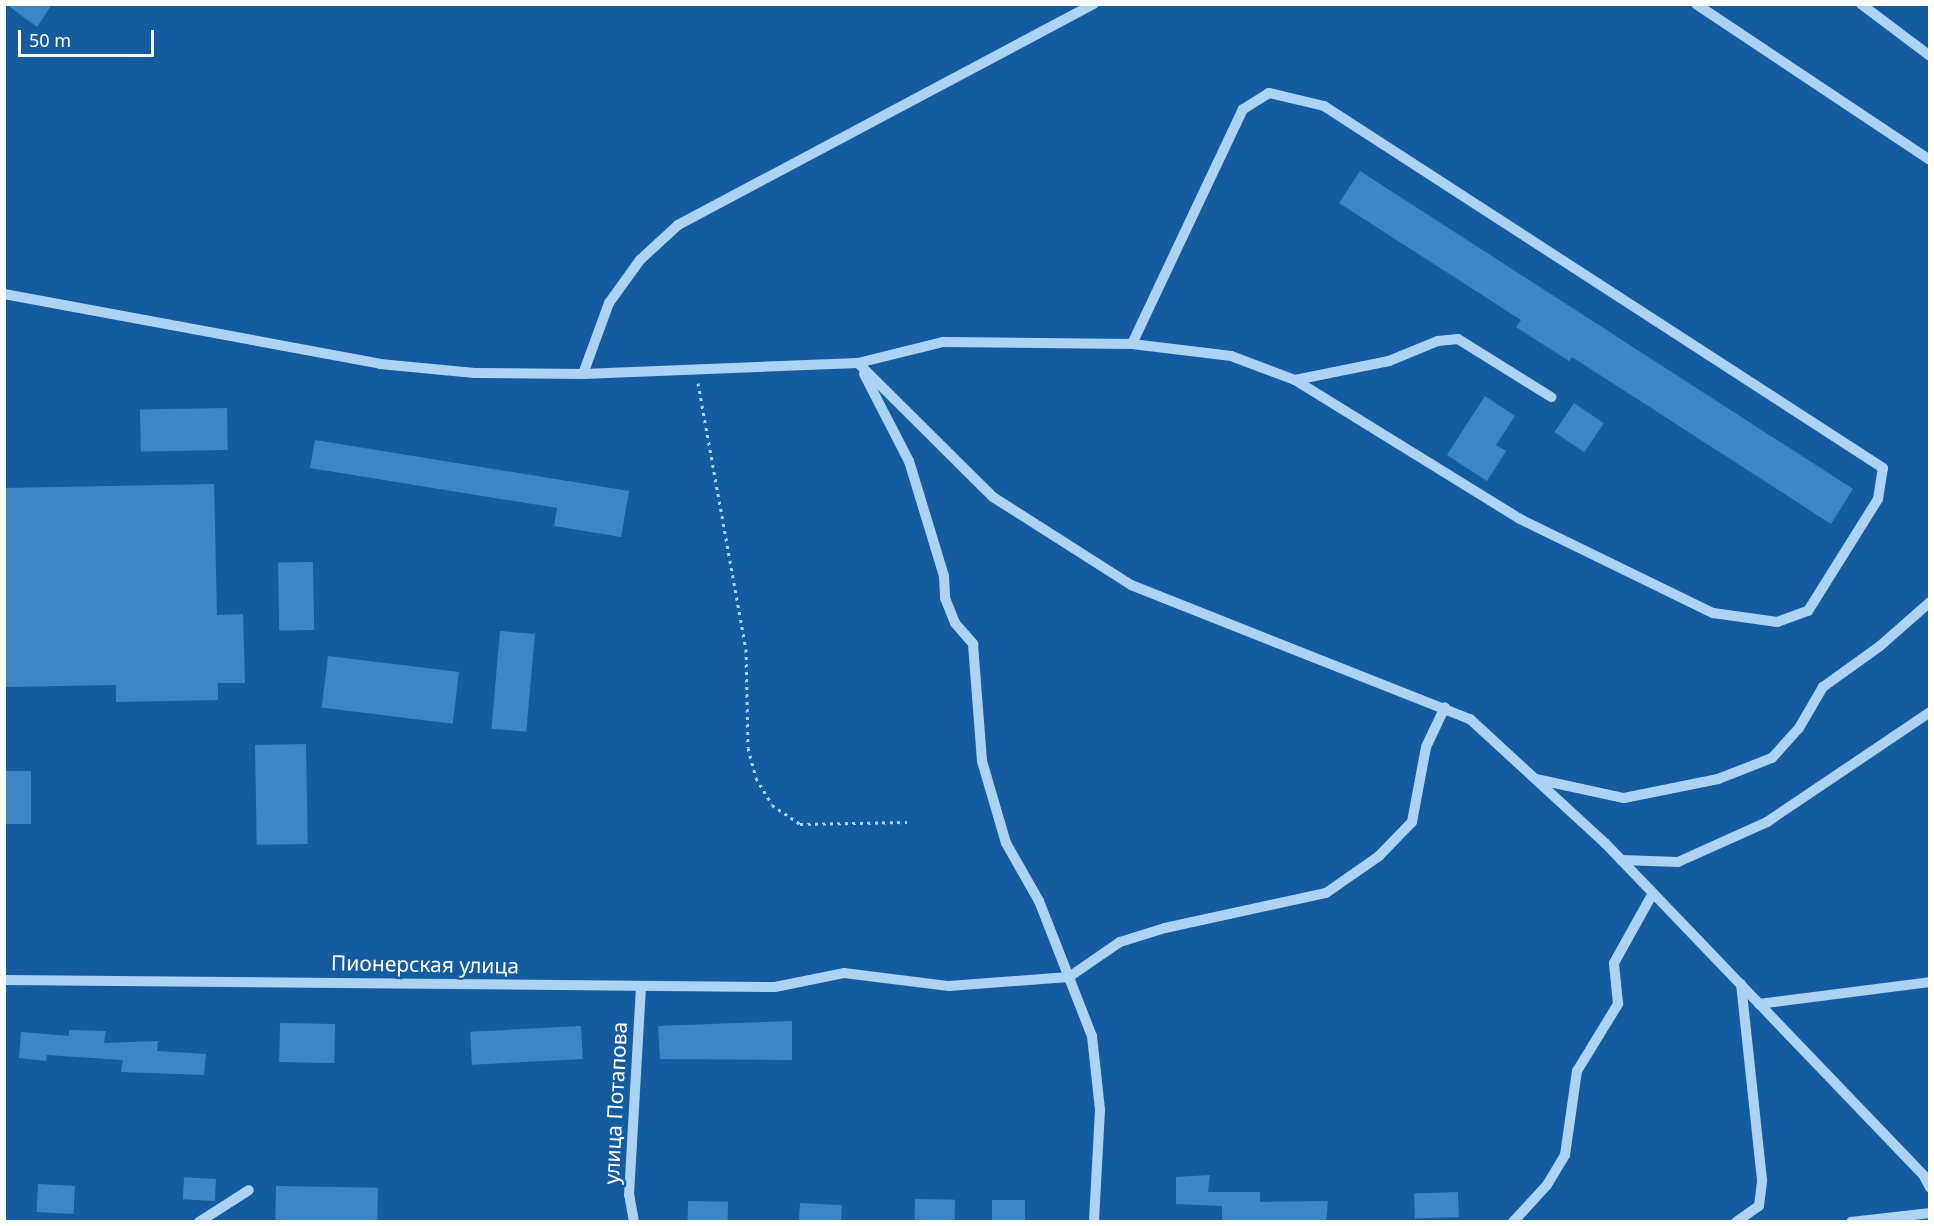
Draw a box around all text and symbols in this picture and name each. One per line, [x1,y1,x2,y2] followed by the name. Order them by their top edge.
[21,18,158,56] scale bar
[29,28,71,52] text: 50 m
[331,950,519,978] street label: Пионерская улица
[598,1021,632,1185] street label: улица Потапова

